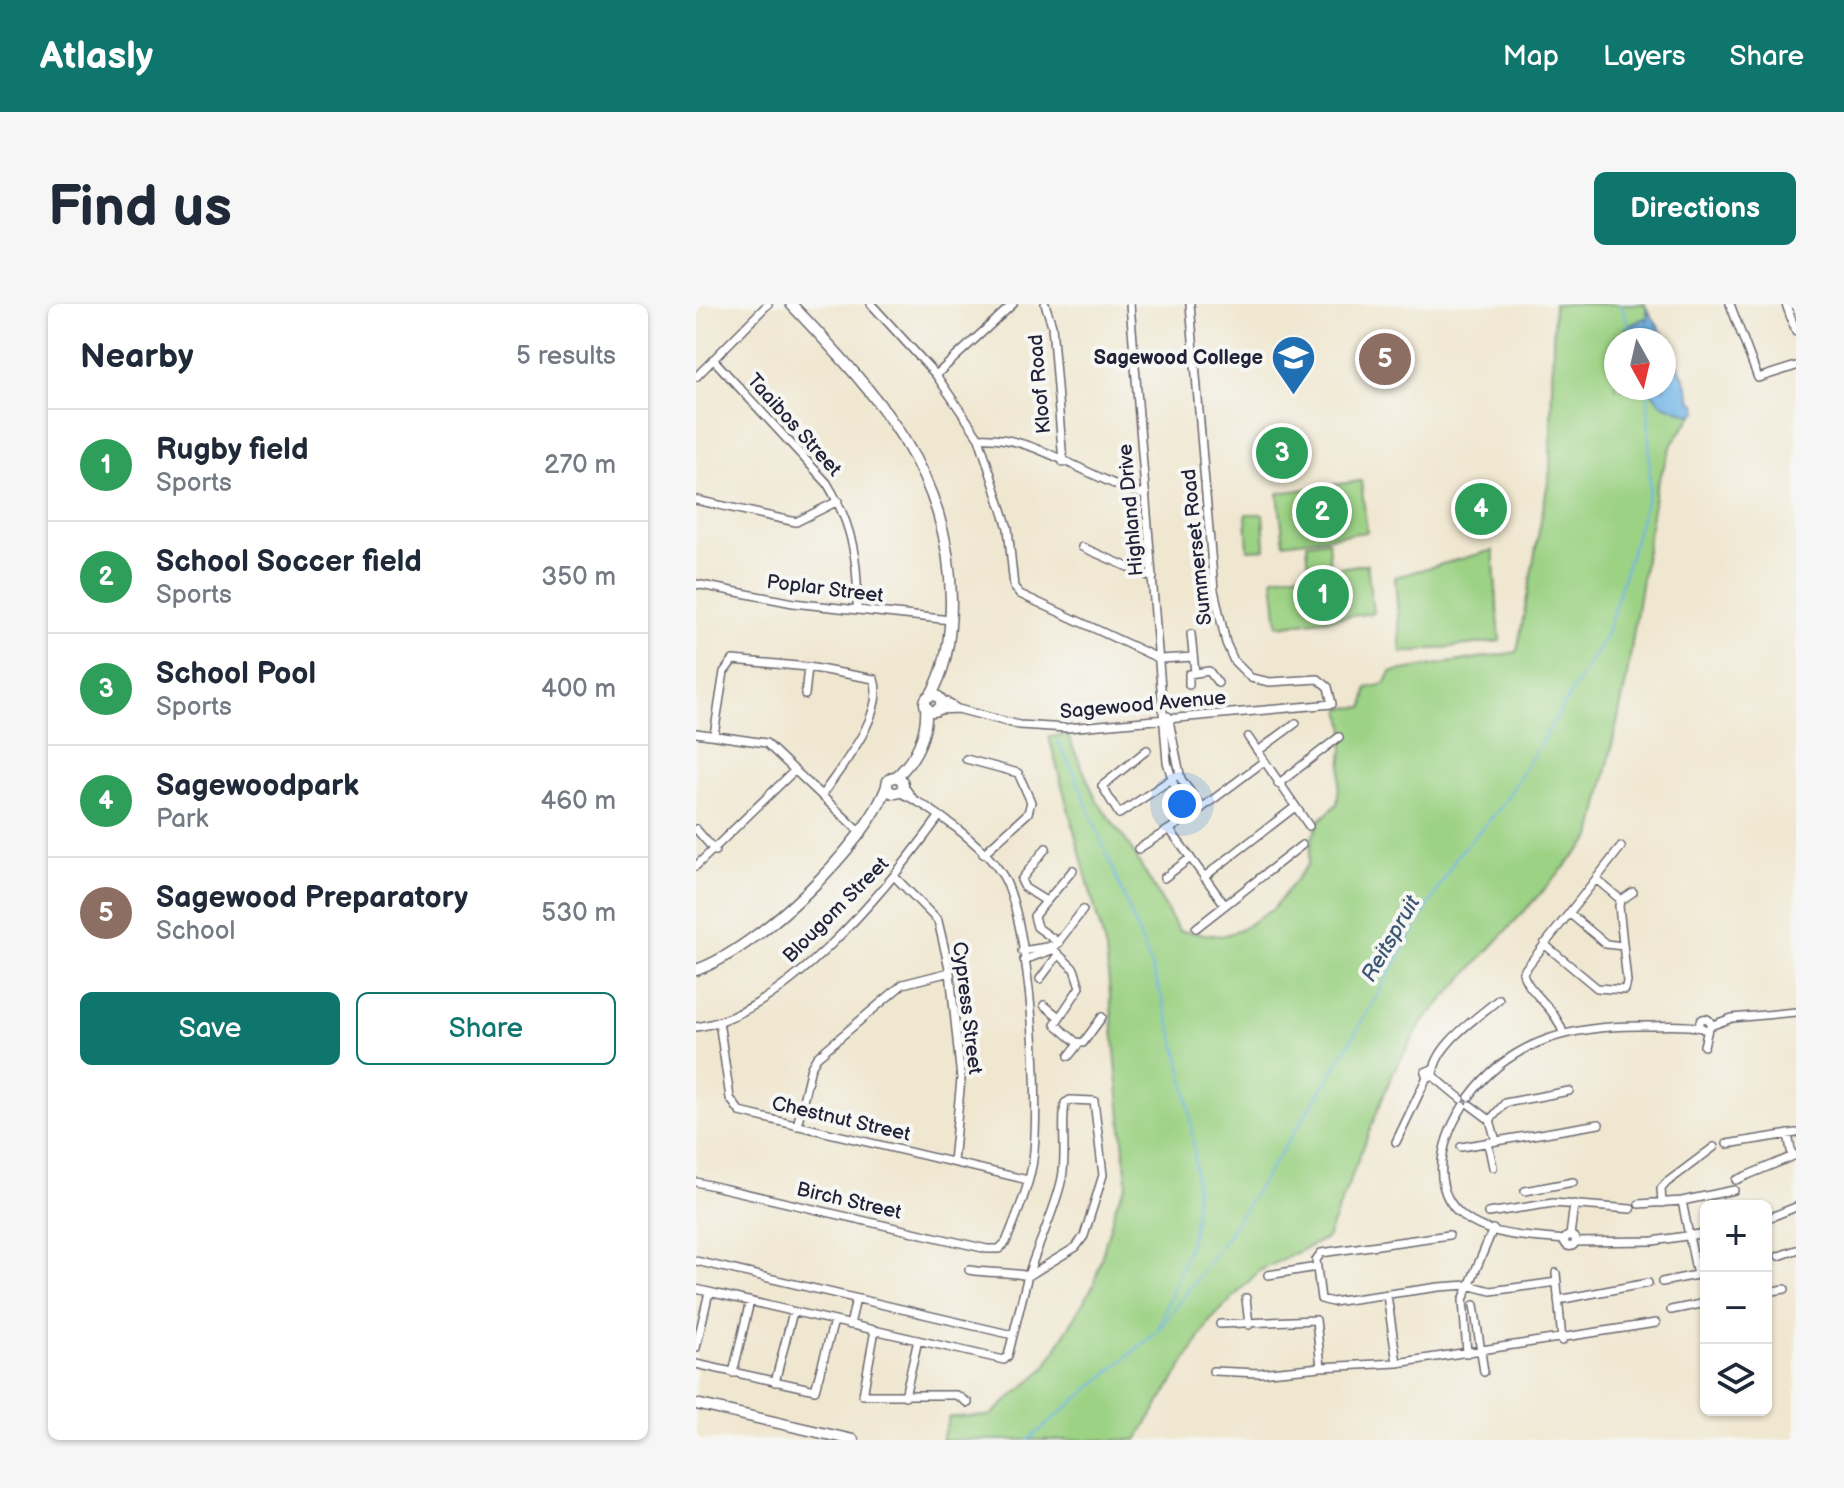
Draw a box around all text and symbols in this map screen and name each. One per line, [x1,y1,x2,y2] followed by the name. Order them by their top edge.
[40,34,153,79] text: Atlasly
[1503,40,1559,73] text: Map
[1603,40,1686,73] text: Layers
[1730,40,1804,73] text: Share
[1594,172,1796,245] button: Directions
[48,175,232,242] text: Find us
[1604,328,1676,400] north arrow
[1359,329,1411,389] pin: 5
[1024,333,1056,435] street label: Kloof Road
[1270,334,1318,397] school or university icon: Sagewood College
[80,336,194,377] text: Nearby
[516,341,616,372] text: 5 results
[1094,346,1263,370] place label: Sagewood College
[742,369,846,481] street label: Taaibos Street
[1256,423,1308,483] pin: 3
[156,432,308,468] text: Rugby field
[1113,443,1149,577] street label: Highland Drive
[101,450,111,481] text: 1
[544,450,616,481] text: 270 m
[156,468,232,499] text: Sports
[1177,468,1217,626] street label: Summerset Road
[1455,479,1507,539] pin: 4
[1296,482,1348,542] pin: 2
[156,544,422,580] text: School Soccer field
[98,562,114,593] text: 2
[541,562,616,593] text: 350 m
[1297,565,1349,625] pin: 1
[765,570,885,608] street label: Poplar Street
[156,580,232,611] text: Sports
[156,656,316,692] text: School Pool
[98,674,114,705] text: 3
[541,674,616,705] text: 400 m
[1059,686,1227,724] street label: Sagewood Avenue
[156,692,232,723] text: Sports
[156,768,359,804] text: Sagewoodpark
[1162,784,1202,824] your location
[98,786,114,817] text: 4
[540,786,616,817] text: 460 m
[156,804,208,835] text: Park
[778,852,894,968] street label: Blougom Street
[156,880,468,916] text: Sagewood Preparatory
[1356,890,1427,987] water label: Reitspruit
[98,898,114,929] text: 5
[541,898,616,929] text: 530 m
[156,916,235,947] text: School
[947,940,987,1076] street label: Cypress Street
[80,992,340,1065] button: Save
[356,992,616,1065] button: Share
[769,1091,913,1147] street label: Chestnut Street
[794,1177,904,1225] street label: Birch Street
[1700,1200,1772,1416] map controls
[1700,1200,1772,1272] button: +
[1700,1272,1772,1344] button: −
[1700,1344,1772,1416] button: layers

